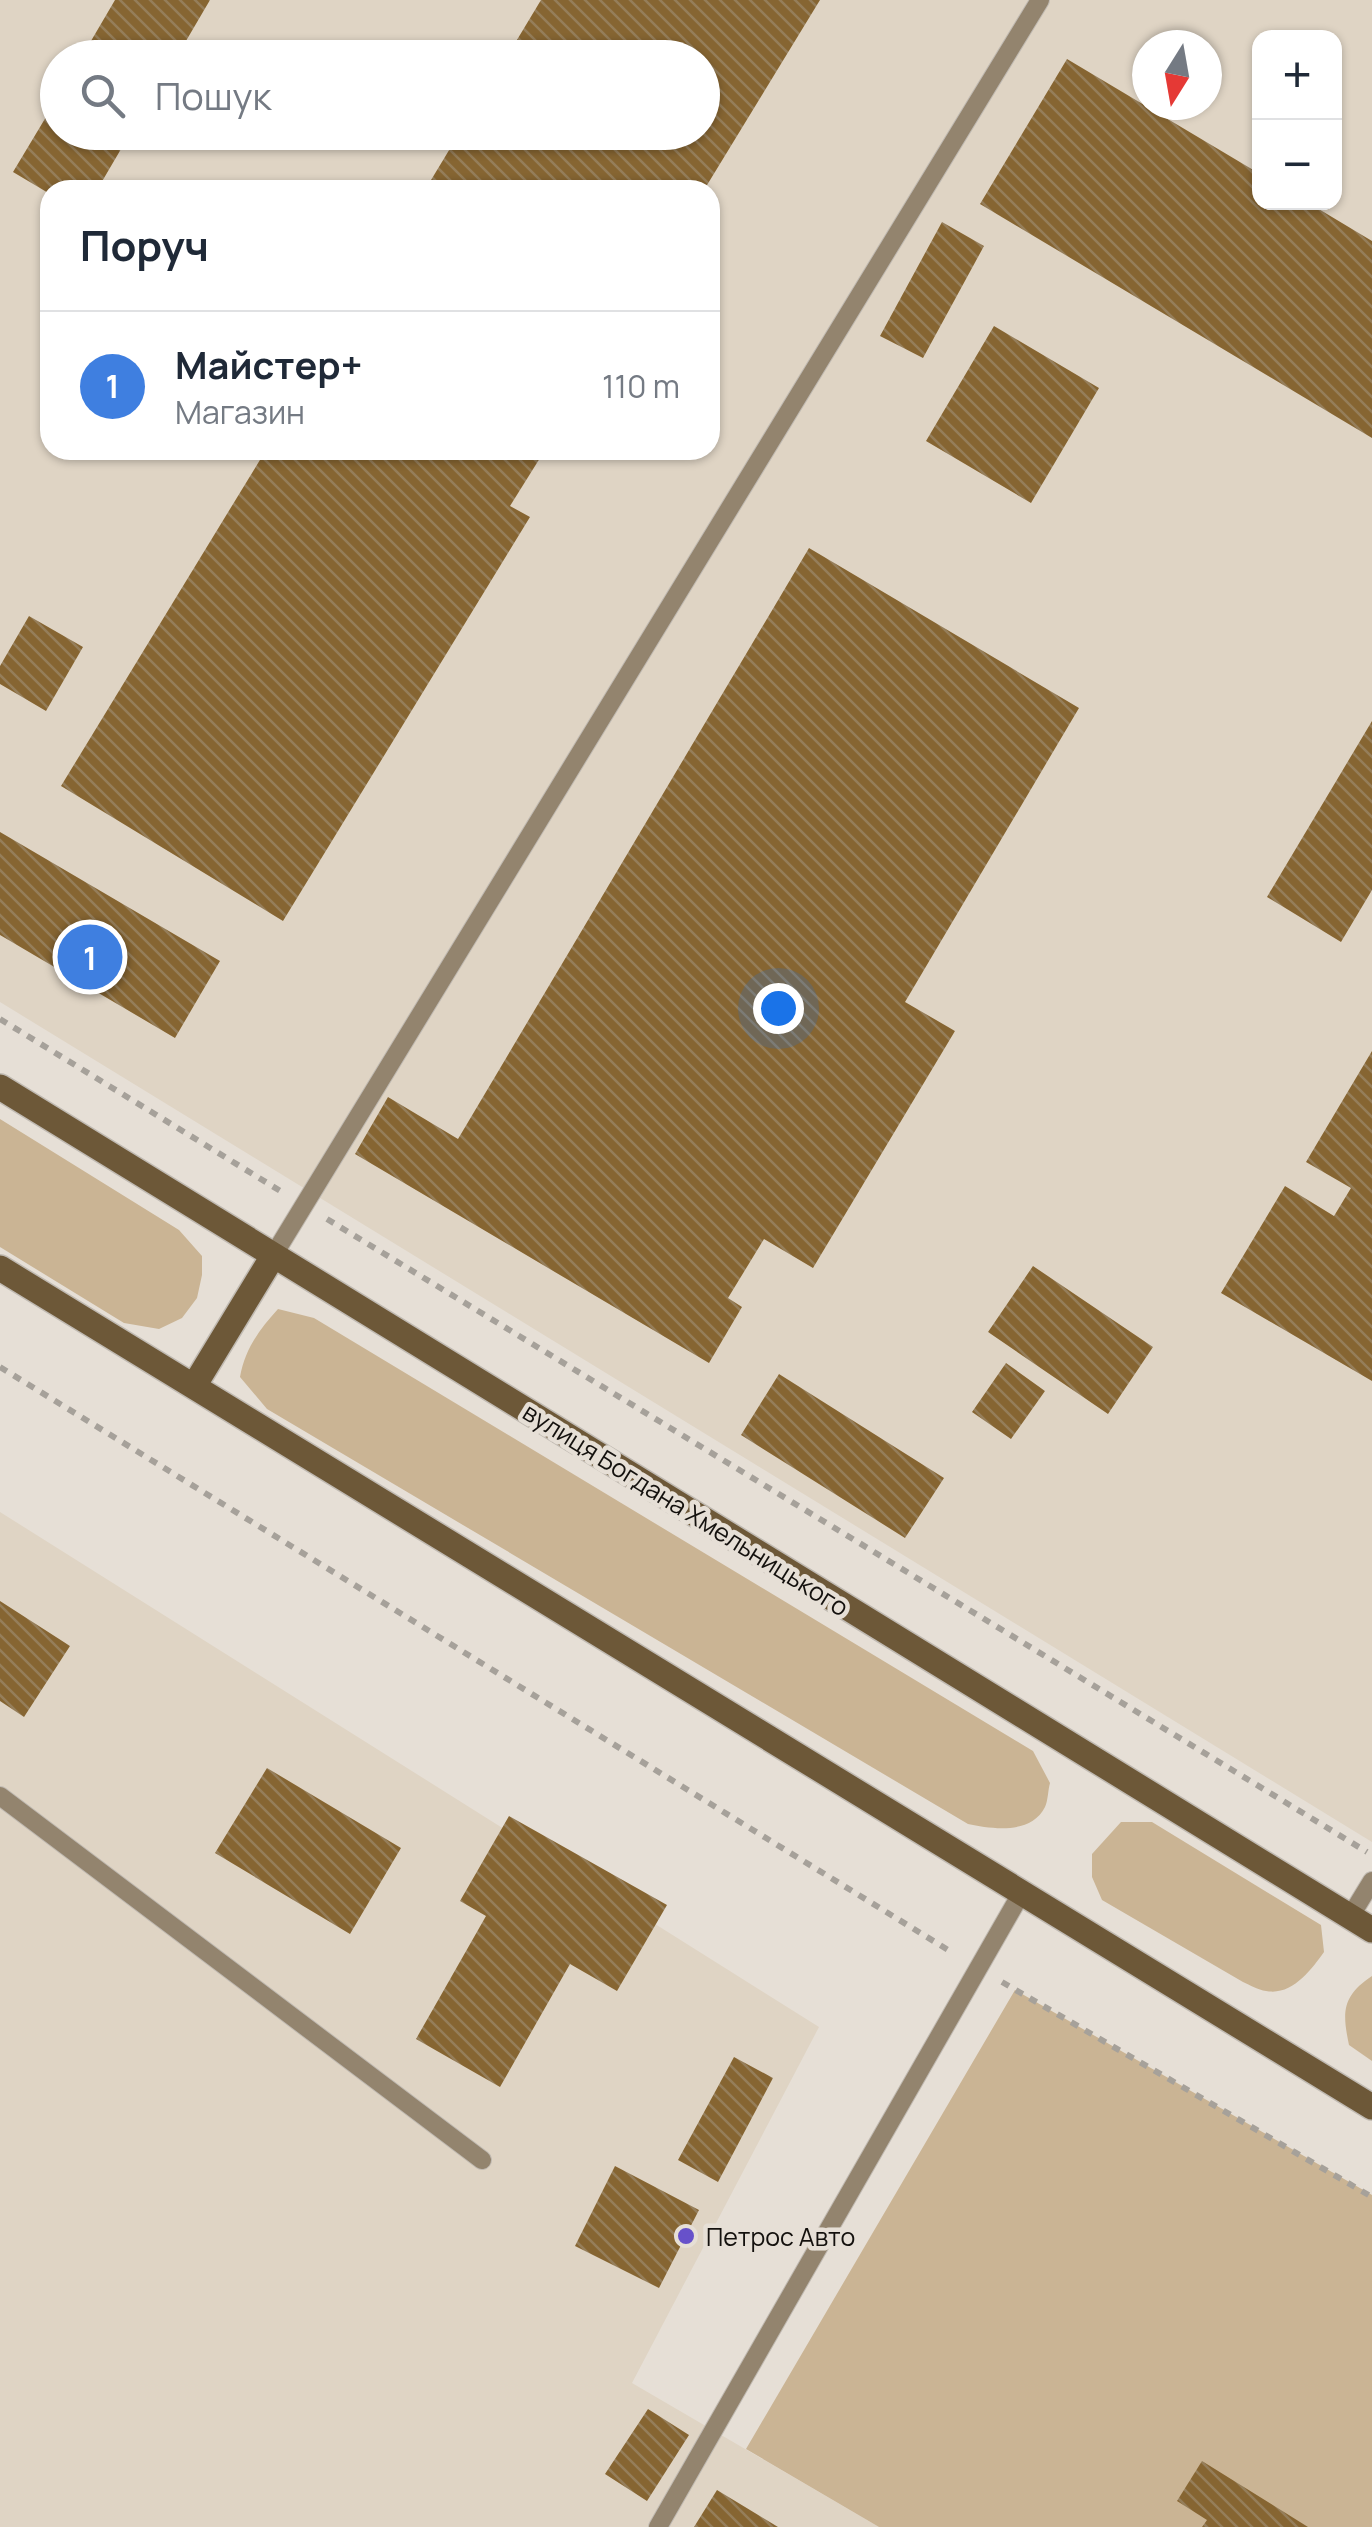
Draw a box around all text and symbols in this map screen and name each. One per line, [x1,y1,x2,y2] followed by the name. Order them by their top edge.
[1132,30,1222,120] north arrow
[1252,30,1342,210] map controls
[1252,30,1342,120] button: +
[40,40,720,150] search box
[75,68,130,123] icon: search
[155,69,271,121] text: Пошук
[1252,120,1342,210] button: −
[80,216,209,274] text: Поруч
[175,338,362,390] text: Майстер+
[105,364,120,408] text: 1
[602,364,680,408] text: 110 m
[175,390,305,434] text: Магазин
[58,920,122,994] pin: 1
[753,983,804,1034] your location
[516,1394,856,1624] street label: вулиця Богдана Хмельницького
[706,2219,855,2254] place label: Петрос Авто
[675,2225,697,2247] marker: Петрос Авто

